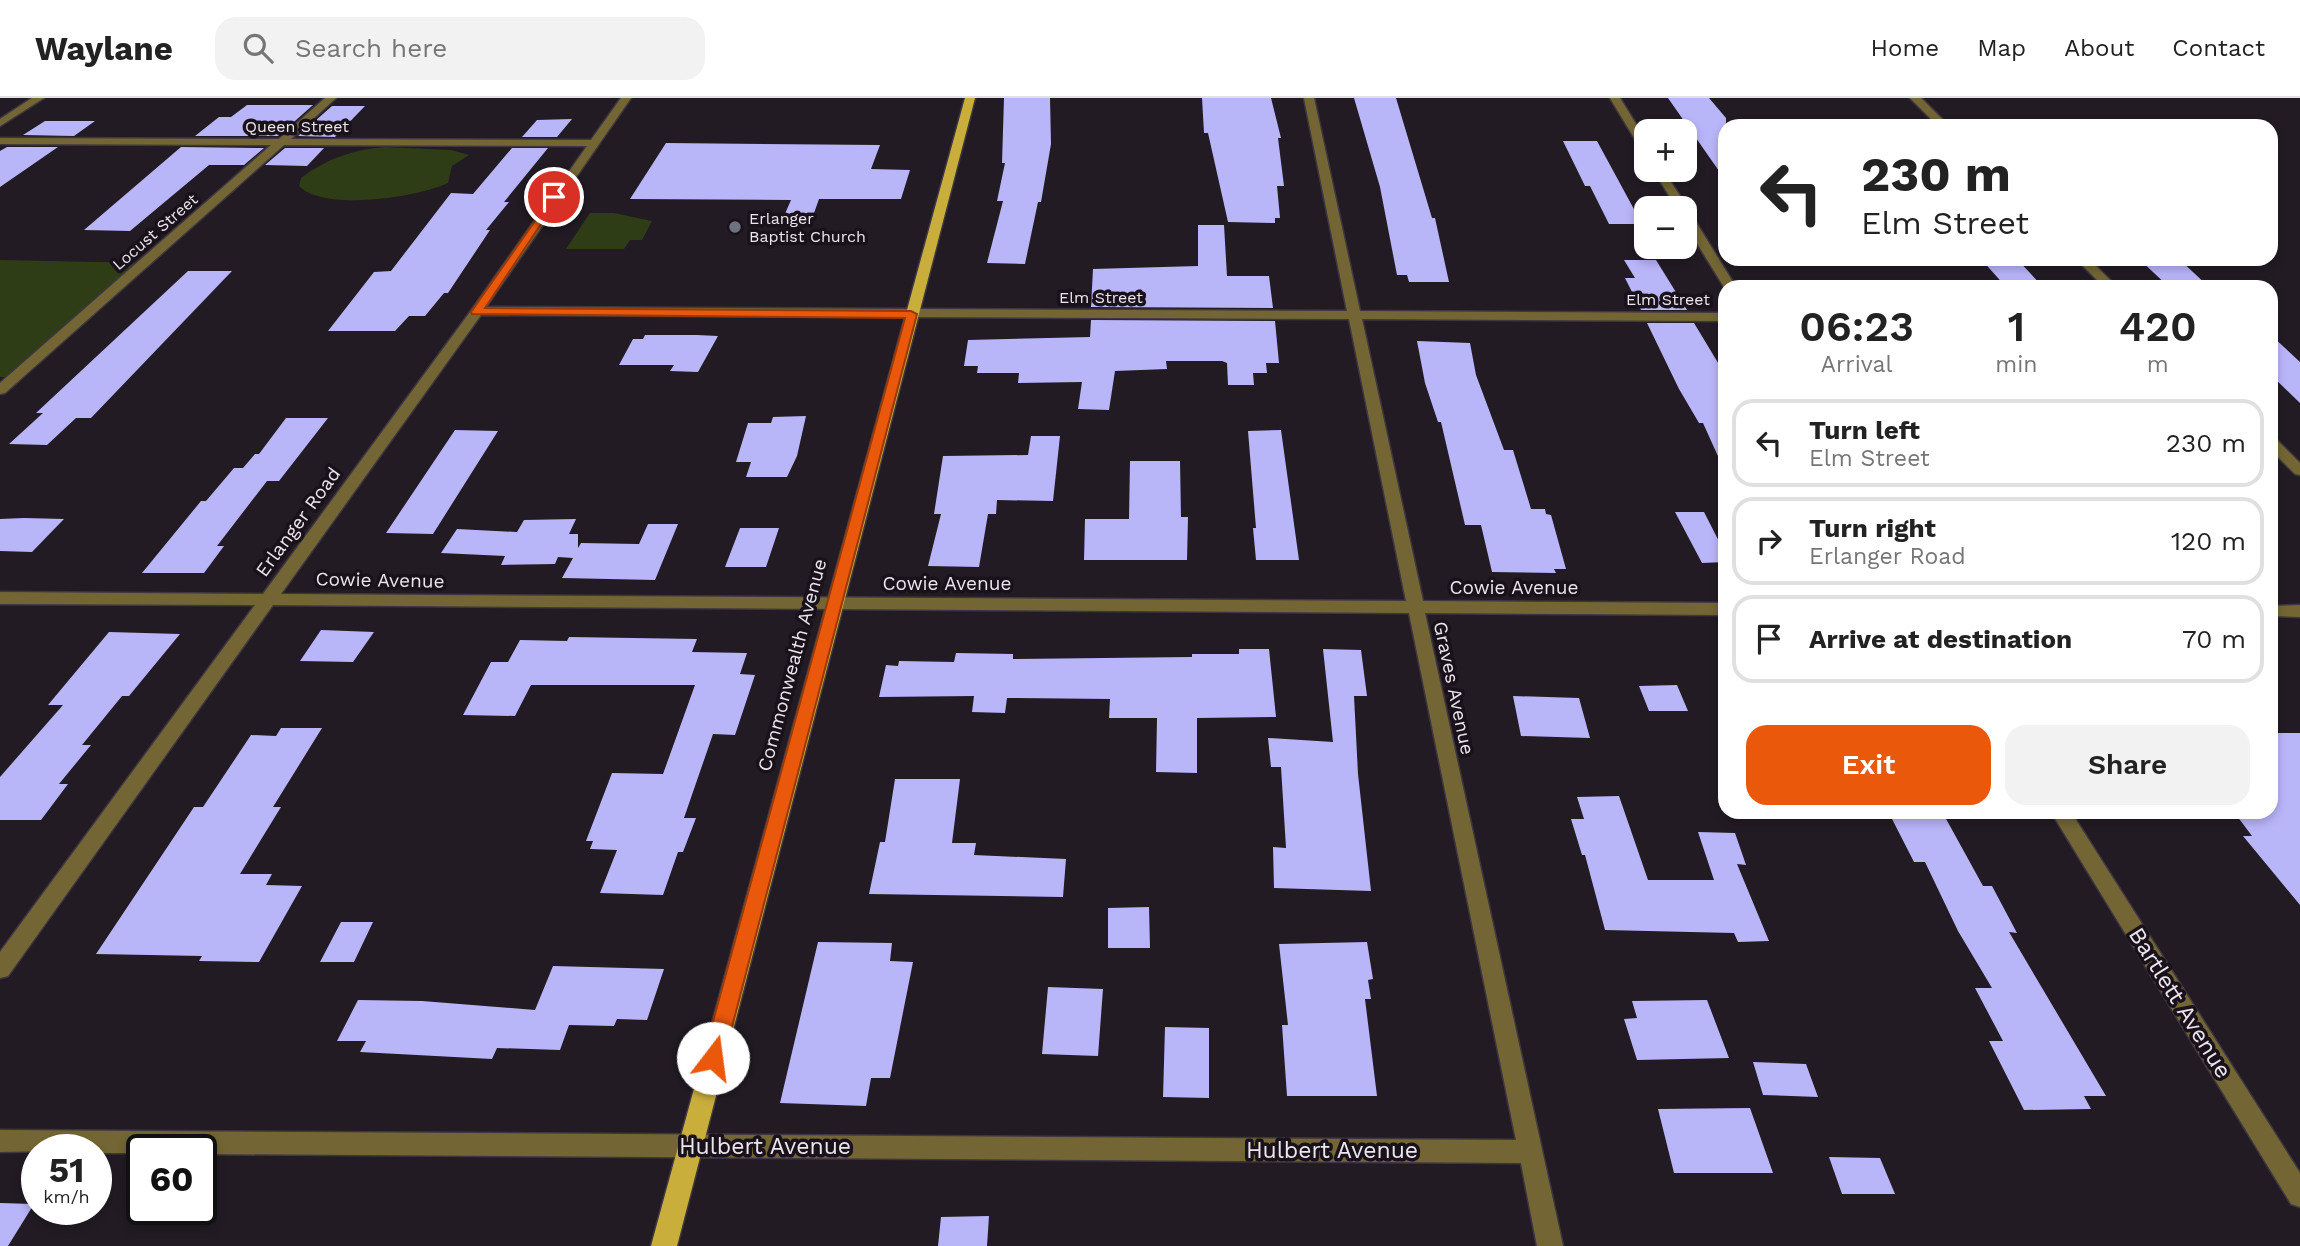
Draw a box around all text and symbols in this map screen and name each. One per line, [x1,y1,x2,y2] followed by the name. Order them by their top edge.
[215,17,705,80] search box
[35,29,173,68] text: Waylane
[239,29,277,67] icon: search
[295,33,447,63] text: Search here
[1871,34,1939,62] text: Home
[1977,34,2026,62] text: Map
[2064,34,2134,62] text: About
[2172,34,2265,62] text: Contact
[245,117,349,136] street label: Queen Street
[1634,119,1697,259] map controls
[1634,119,1697,182] button: +
[1861,145,2011,203] text: 230 m
[1746,147,1837,238] icon: left
[524,167,584,227] pin
[535,178,573,216] icon: arrive
[109,190,202,274] street label: Locust Street
[1634,196,1697,259] button: −
[1861,204,2029,242] text: Elm Street
[749,209,866,246] place label: Erlanger Baptist Church
[727,219,743,235] marker: Erlanger Baptist Church
[1059,288,1143,307] street label: Elm Street
[1626,290,1710,309] street label: Elm Street
[1799,302,1914,351] text: 06:23
[2008,302,2025,351] text: 1
[2119,302,2197,351] text: 420
[1821,351,1893,378] text: Arrival
[1995,351,2038,378] text: min
[2147,351,2169,378] text: m
[1809,415,1920,445] text: Turn left
[1750,424,1788,462] icon: left
[2166,428,2246,458] text: 230 m
[1809,445,1930,472] text: Elm Street
[251,463,345,581] street label: Erlanger Road
[1809,513,1936,543] text: Turn right
[1750,522,1788,560] icon: right
[2171,526,2246,556] text: 120 m
[1809,543,1966,570] text: Erlanger Road
[753,556,831,774] street label: Commonwealth Avenue
[315,567,445,593] street label: Cowie Avenue
[883,572,1011,595] street label: Cowie Avenue
[1450,576,1578,599] street label: Cowie Avenue
[1429,619,1479,757] street label: Graves Avenue
[1750,620,1788,658] icon: arrive
[1809,624,2072,654] text: Arrive at destination
[2182,624,2246,654] text: 70 m
[1746,725,1991,805] button: Exit
[2005,725,2250,805] button: Share
[2123,923,2237,1083] street label: Bartlett Avenue
[676,1021,750,1095] position arrow
[679,1133,851,1160] street label: Hulbert Avenue
[126,1134,217,1225] speed limit sign: 60
[1246,1137,1418,1164] street label: Hulbert Avenue
[49,1149,84,1191] text: 51
[43,1186,90,1207] text: km/h

